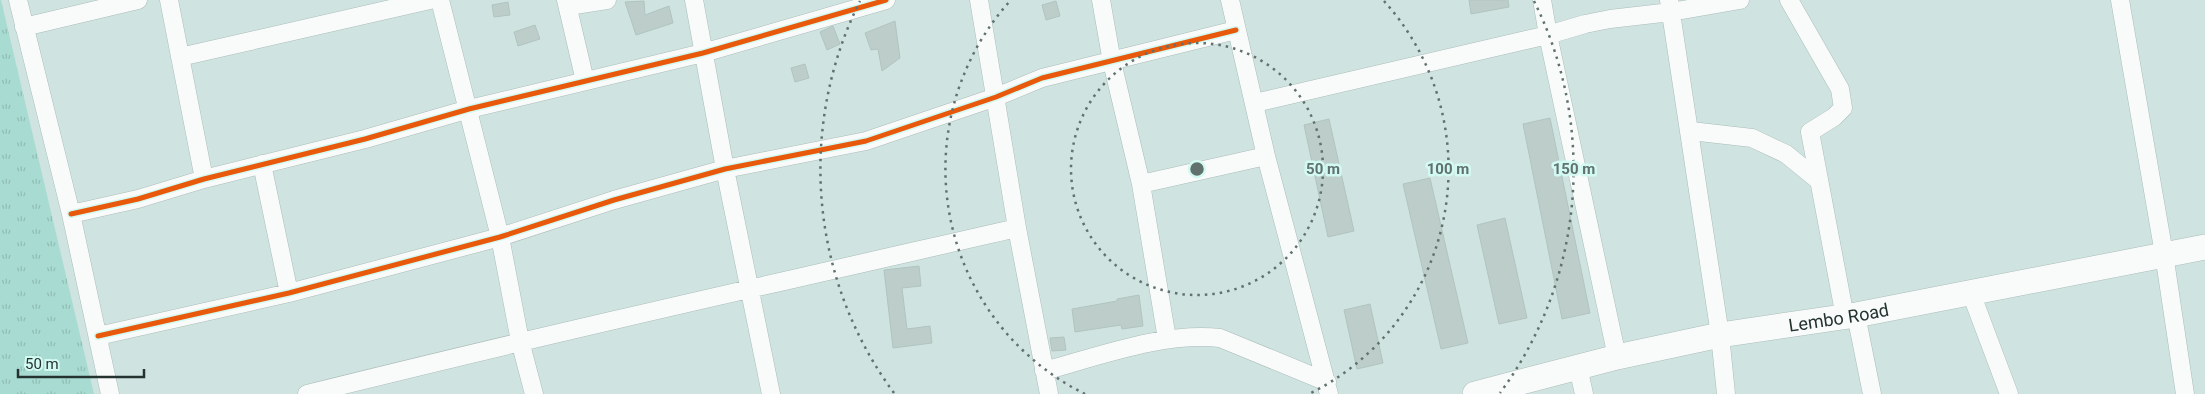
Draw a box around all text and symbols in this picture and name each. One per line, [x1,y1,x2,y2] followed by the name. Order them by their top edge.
[1188,160,1206,178] centre of rings
[1306,160,1340,178] text: 50 m
[1427,160,1469,178] text: 100 m
[1553,160,1595,178] text: 150 m
[1787,298,1890,335] street label: Lembo Road
[18,346,144,378] scale bar
[25,355,59,373] text: 50 m

